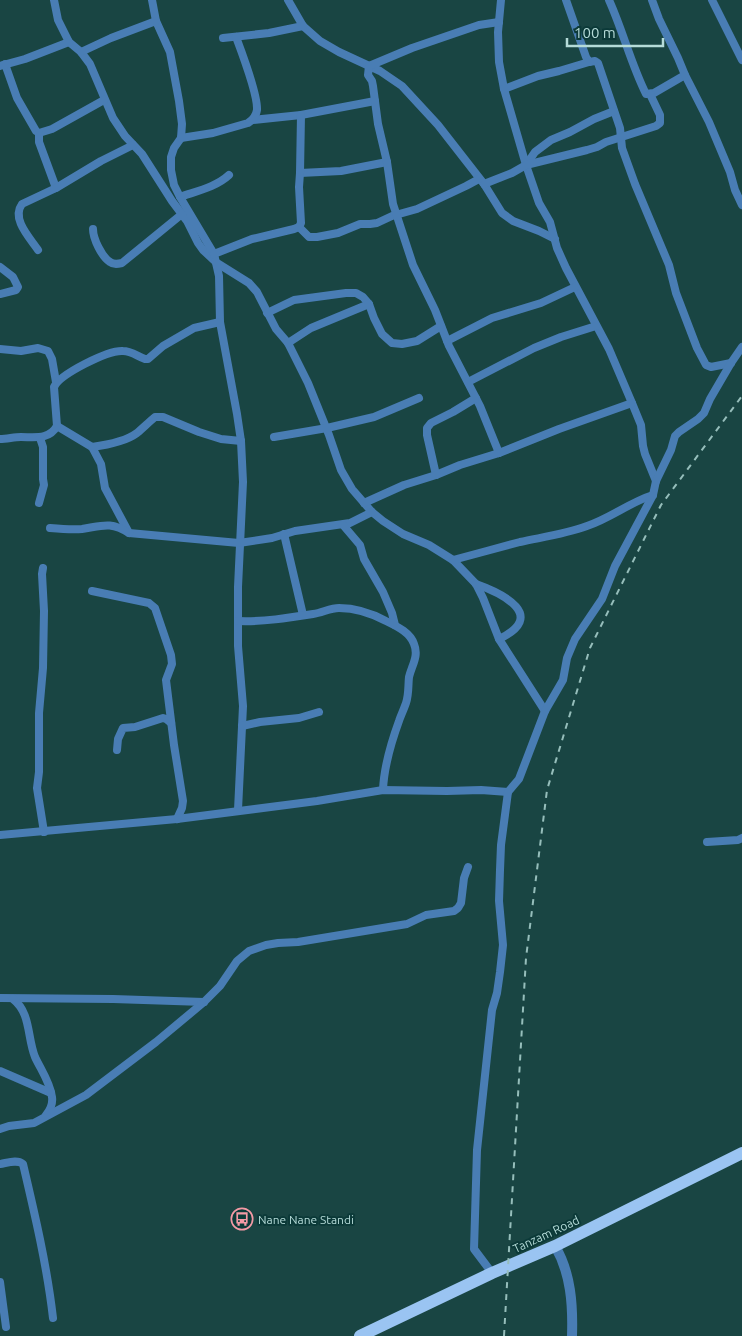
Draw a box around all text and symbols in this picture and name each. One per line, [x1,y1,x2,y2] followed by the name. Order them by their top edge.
[567,15,663,47] scale bar
[574,24,616,41] text: 100 m
[230,1207,254,1231] bus stop icon: Nane Nane Standi
[258,1213,354,1226] place label: Nane Nane Standi
[511,1213,581,1255] street label: Tanzam Road

